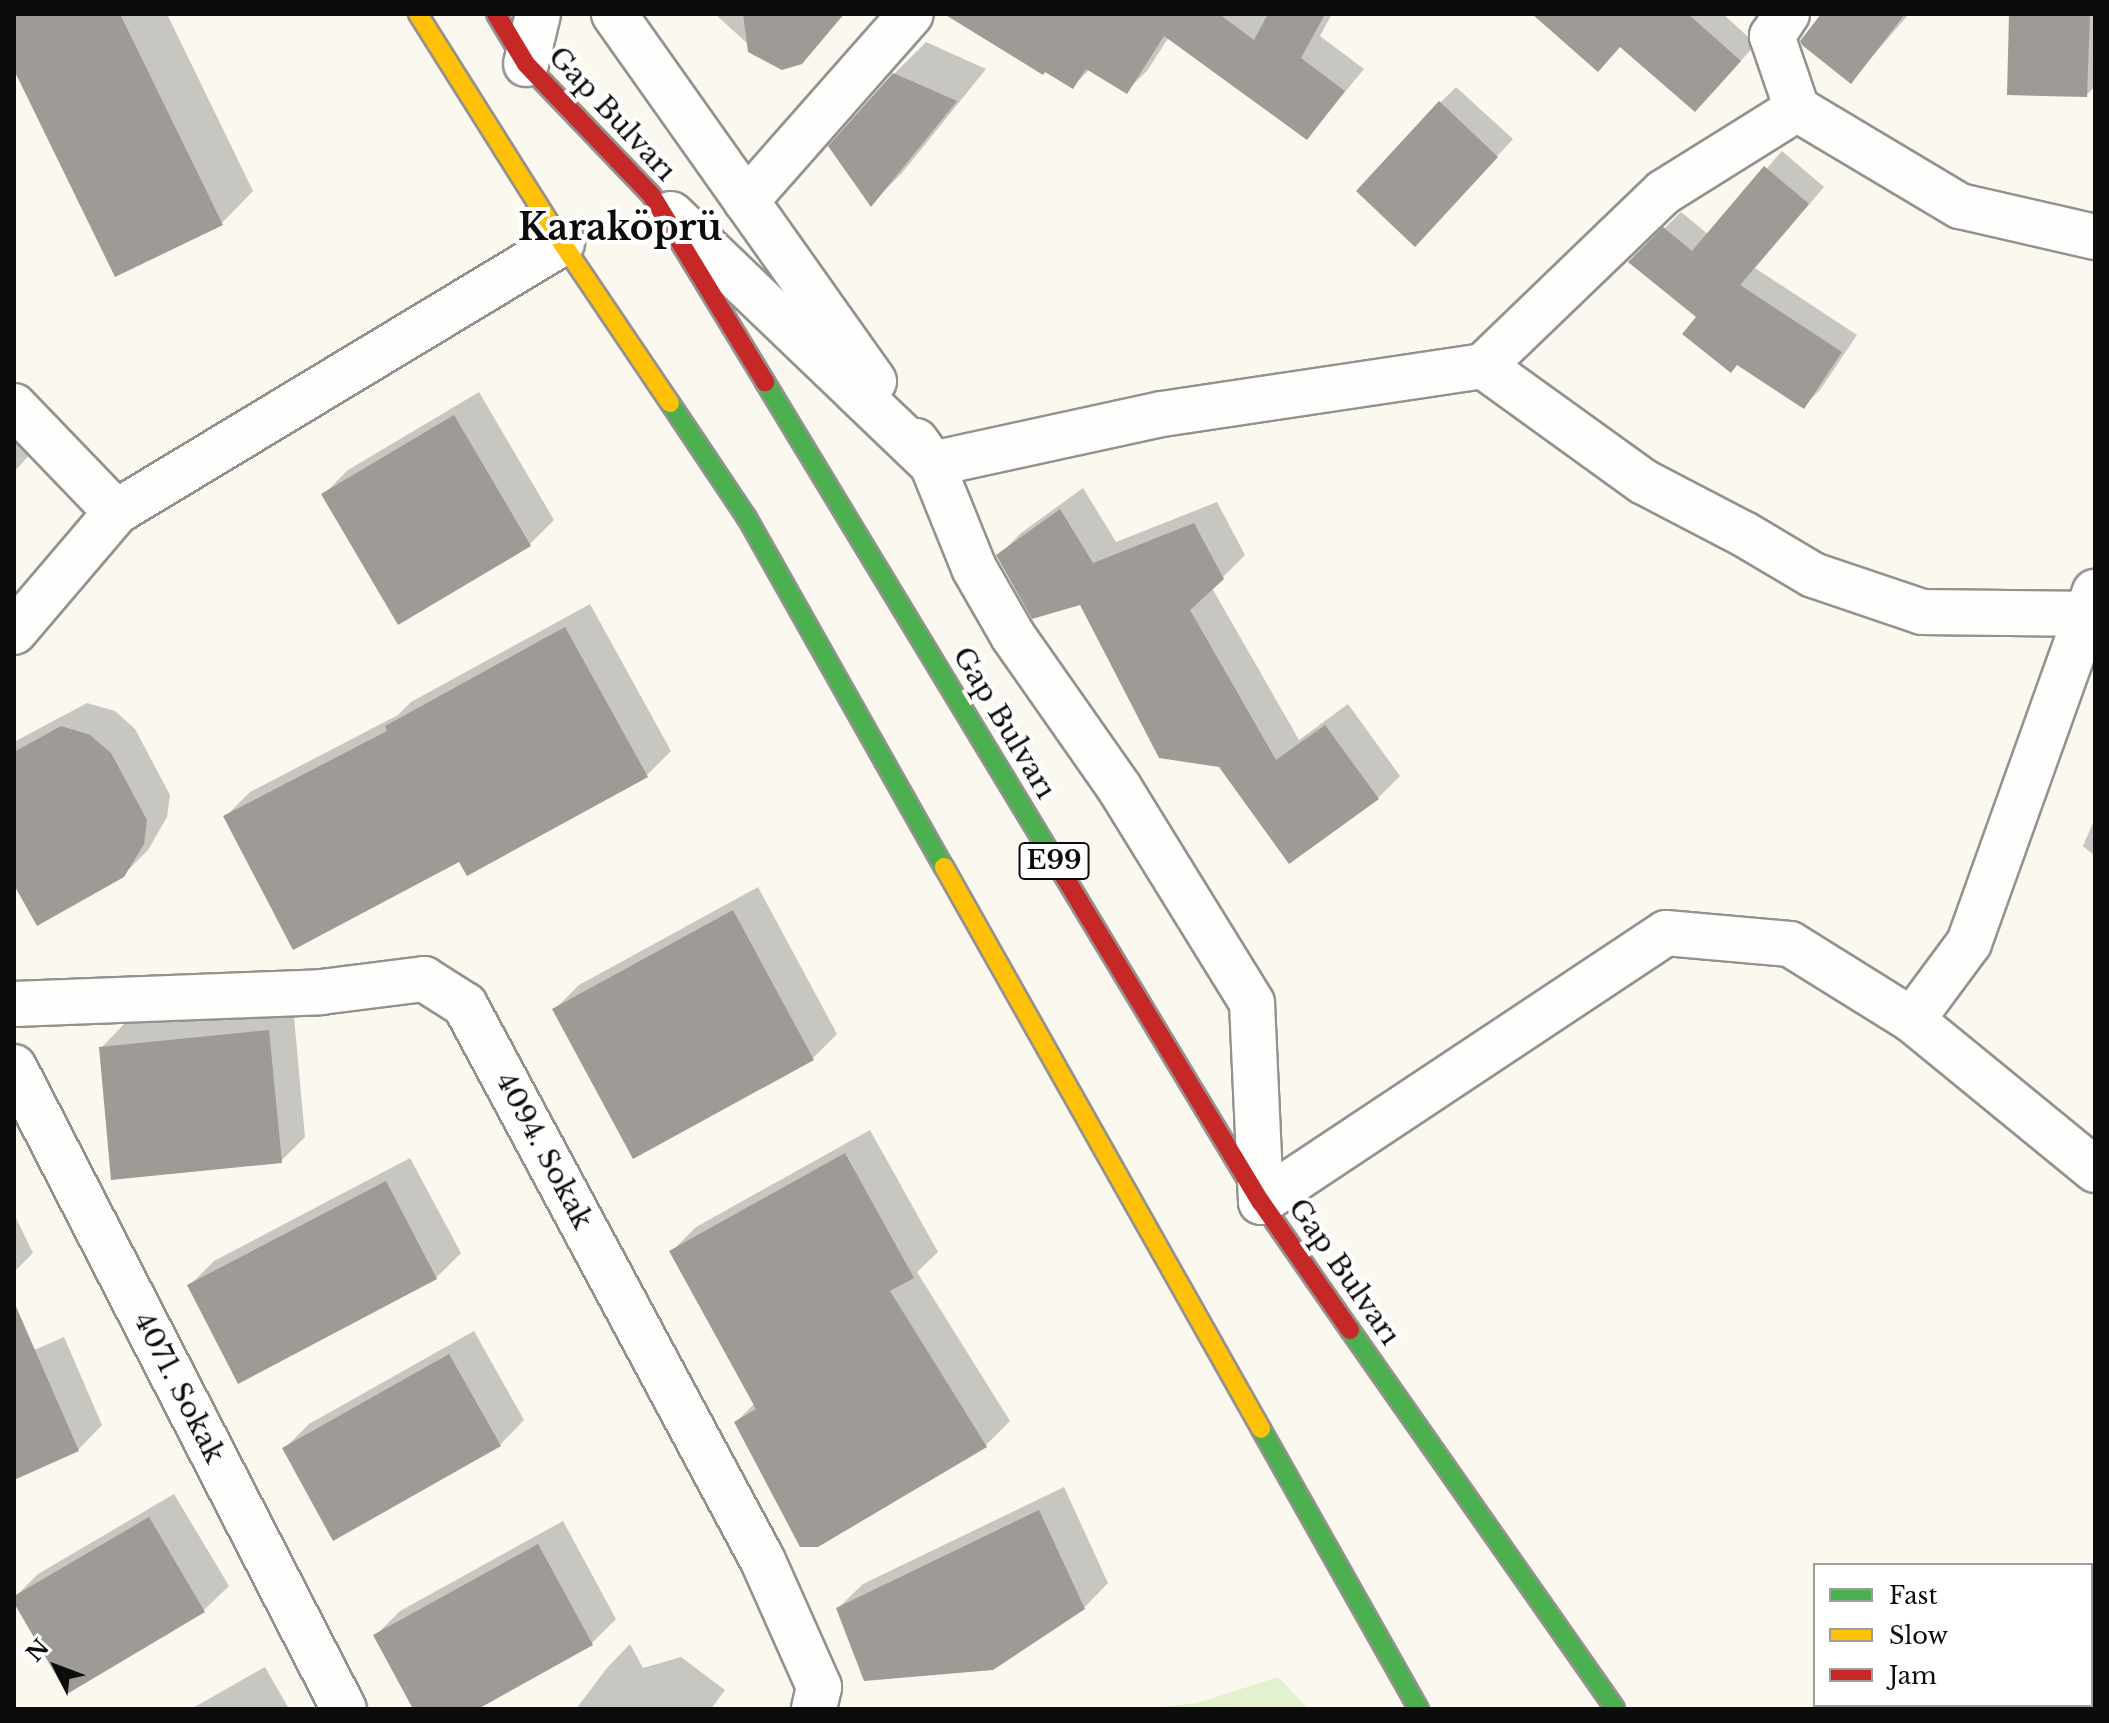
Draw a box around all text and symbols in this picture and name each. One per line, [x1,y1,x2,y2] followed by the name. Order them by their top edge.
[541,40,683,188] street label: Gap Bulvarı
[518,206,722,250] district label: Karaköprü
[946,641,1062,805] street label: Gap Bulvarı
[1018,839,1090,883] road number: E99
[489,1067,599,1235] street label: 4094. Sokak
[1281,1192,1407,1352] street label: Gap Bulvarı
[127,1307,231,1469] street label: 4071. Sokak
[1813,1563,2093,1707] legend
[1889,1581,1937,1610] text: Fast
[1889,1621,1948,1650] text: Slow
[16,1627,96,1707] north arrow
[21,1634,55,1667] text: N
[1889,1661,1937,1690] text: Jam

